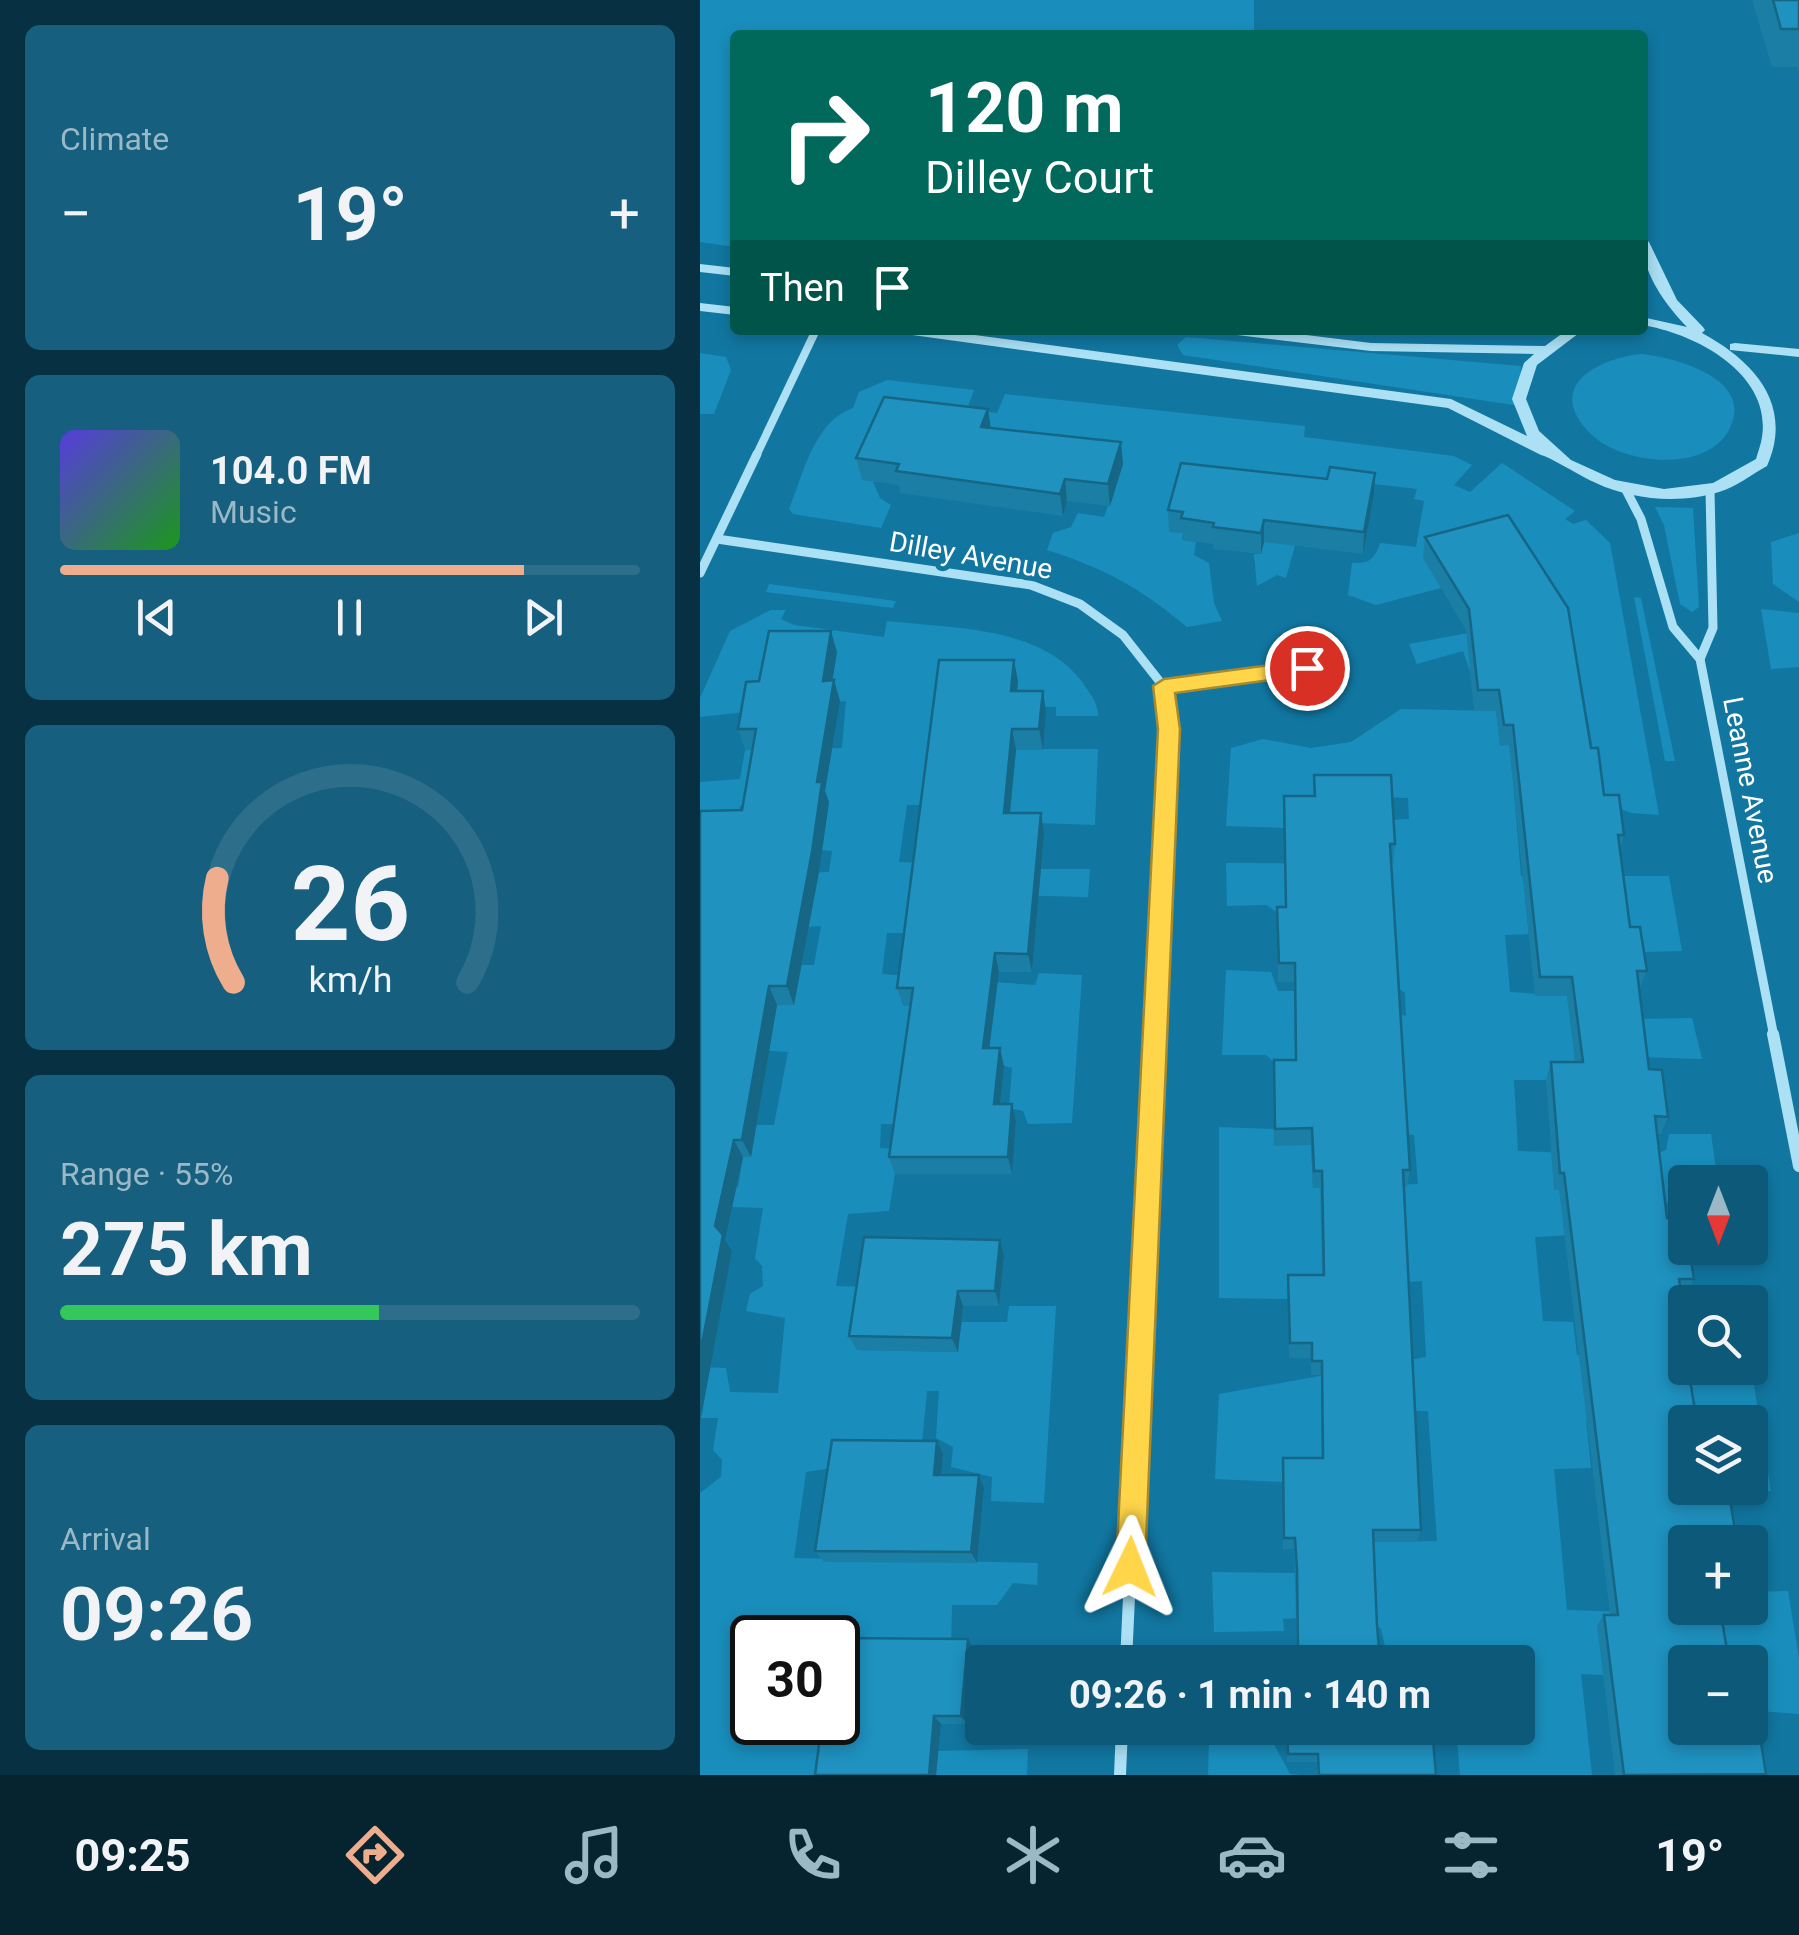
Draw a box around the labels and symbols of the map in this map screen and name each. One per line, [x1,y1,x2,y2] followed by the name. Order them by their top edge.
[887,525,1055,586] street label: Dilley Avenue
[1265,626,1350,711] pin
[1716,694,1785,886] street label: Leanne Avenue
[1668,1165,1768,1265] north arrow
[1078,1515,1182,1619] position arrow
[730,1615,860,1745] speed limit sign: 30

